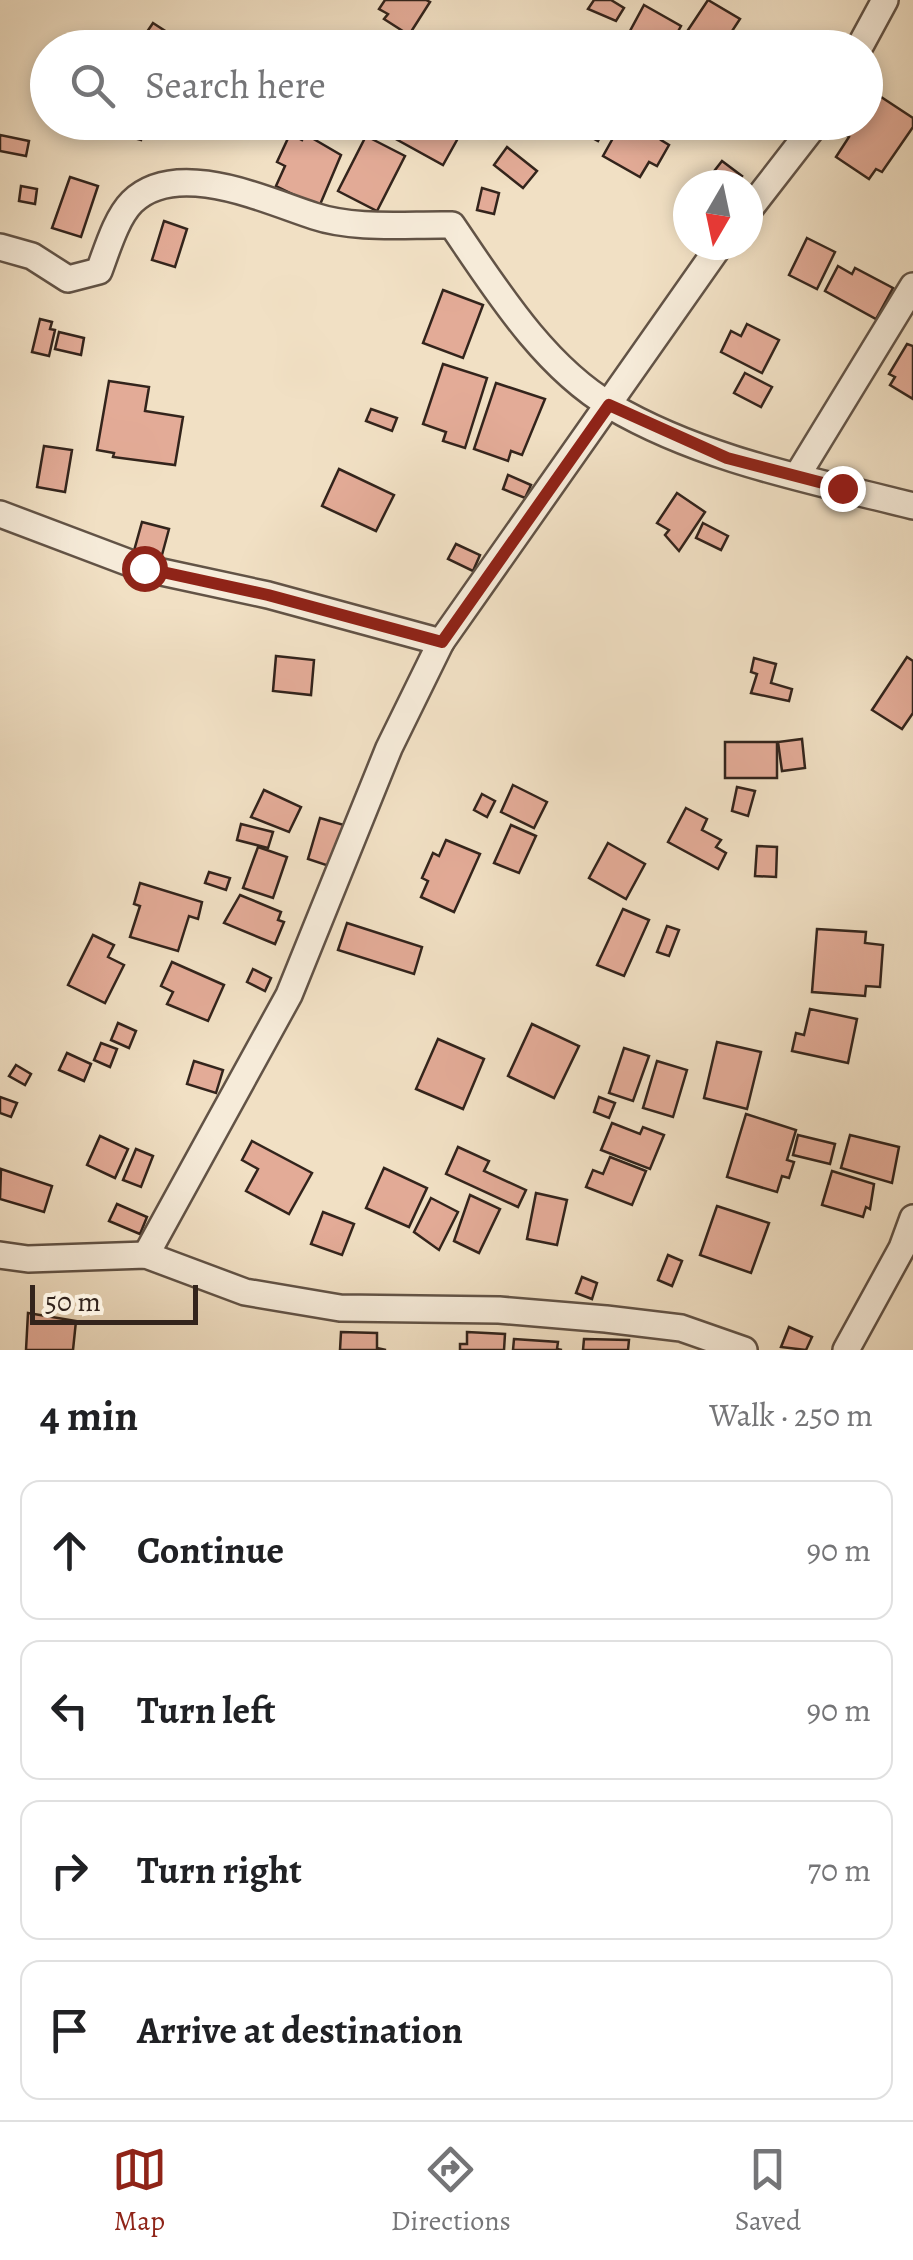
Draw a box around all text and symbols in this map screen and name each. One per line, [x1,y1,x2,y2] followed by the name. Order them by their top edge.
[30,30,883,140] search box
[65,58,120,113] icon: search
[145,59,326,111] text: Search here
[673,170,763,260] north arrow
[820,466,866,512] route end
[122,546,168,592] route start
[30,1280,198,1324] scale bar
[45,1283,101,1321] text: 50 m
[40,1387,138,1444] text: 4 min
[709,1393,873,1437] text: Walk · 250 m
[42,1523,97,1578] icon: ahead
[137,1524,284,1576] text: Continue
[806,1528,871,1572] text: 90 m
[42,1683,97,1738] icon: left
[137,1684,276,1736] text: Turn left
[806,1688,871,1732] text: 90 m
[42,1843,97,1898] icon: right
[137,1844,302,1896] text: Turn right
[808,1848,871,1892] text: 70 m
[42,2003,97,2058] icon: arrive
[137,2004,463,2056] text: Arrive at destination
[112,2142,167,2240] tab: Map
[391,2142,511,2240] tab: Directions
[735,2142,801,2240] tab: Saved

